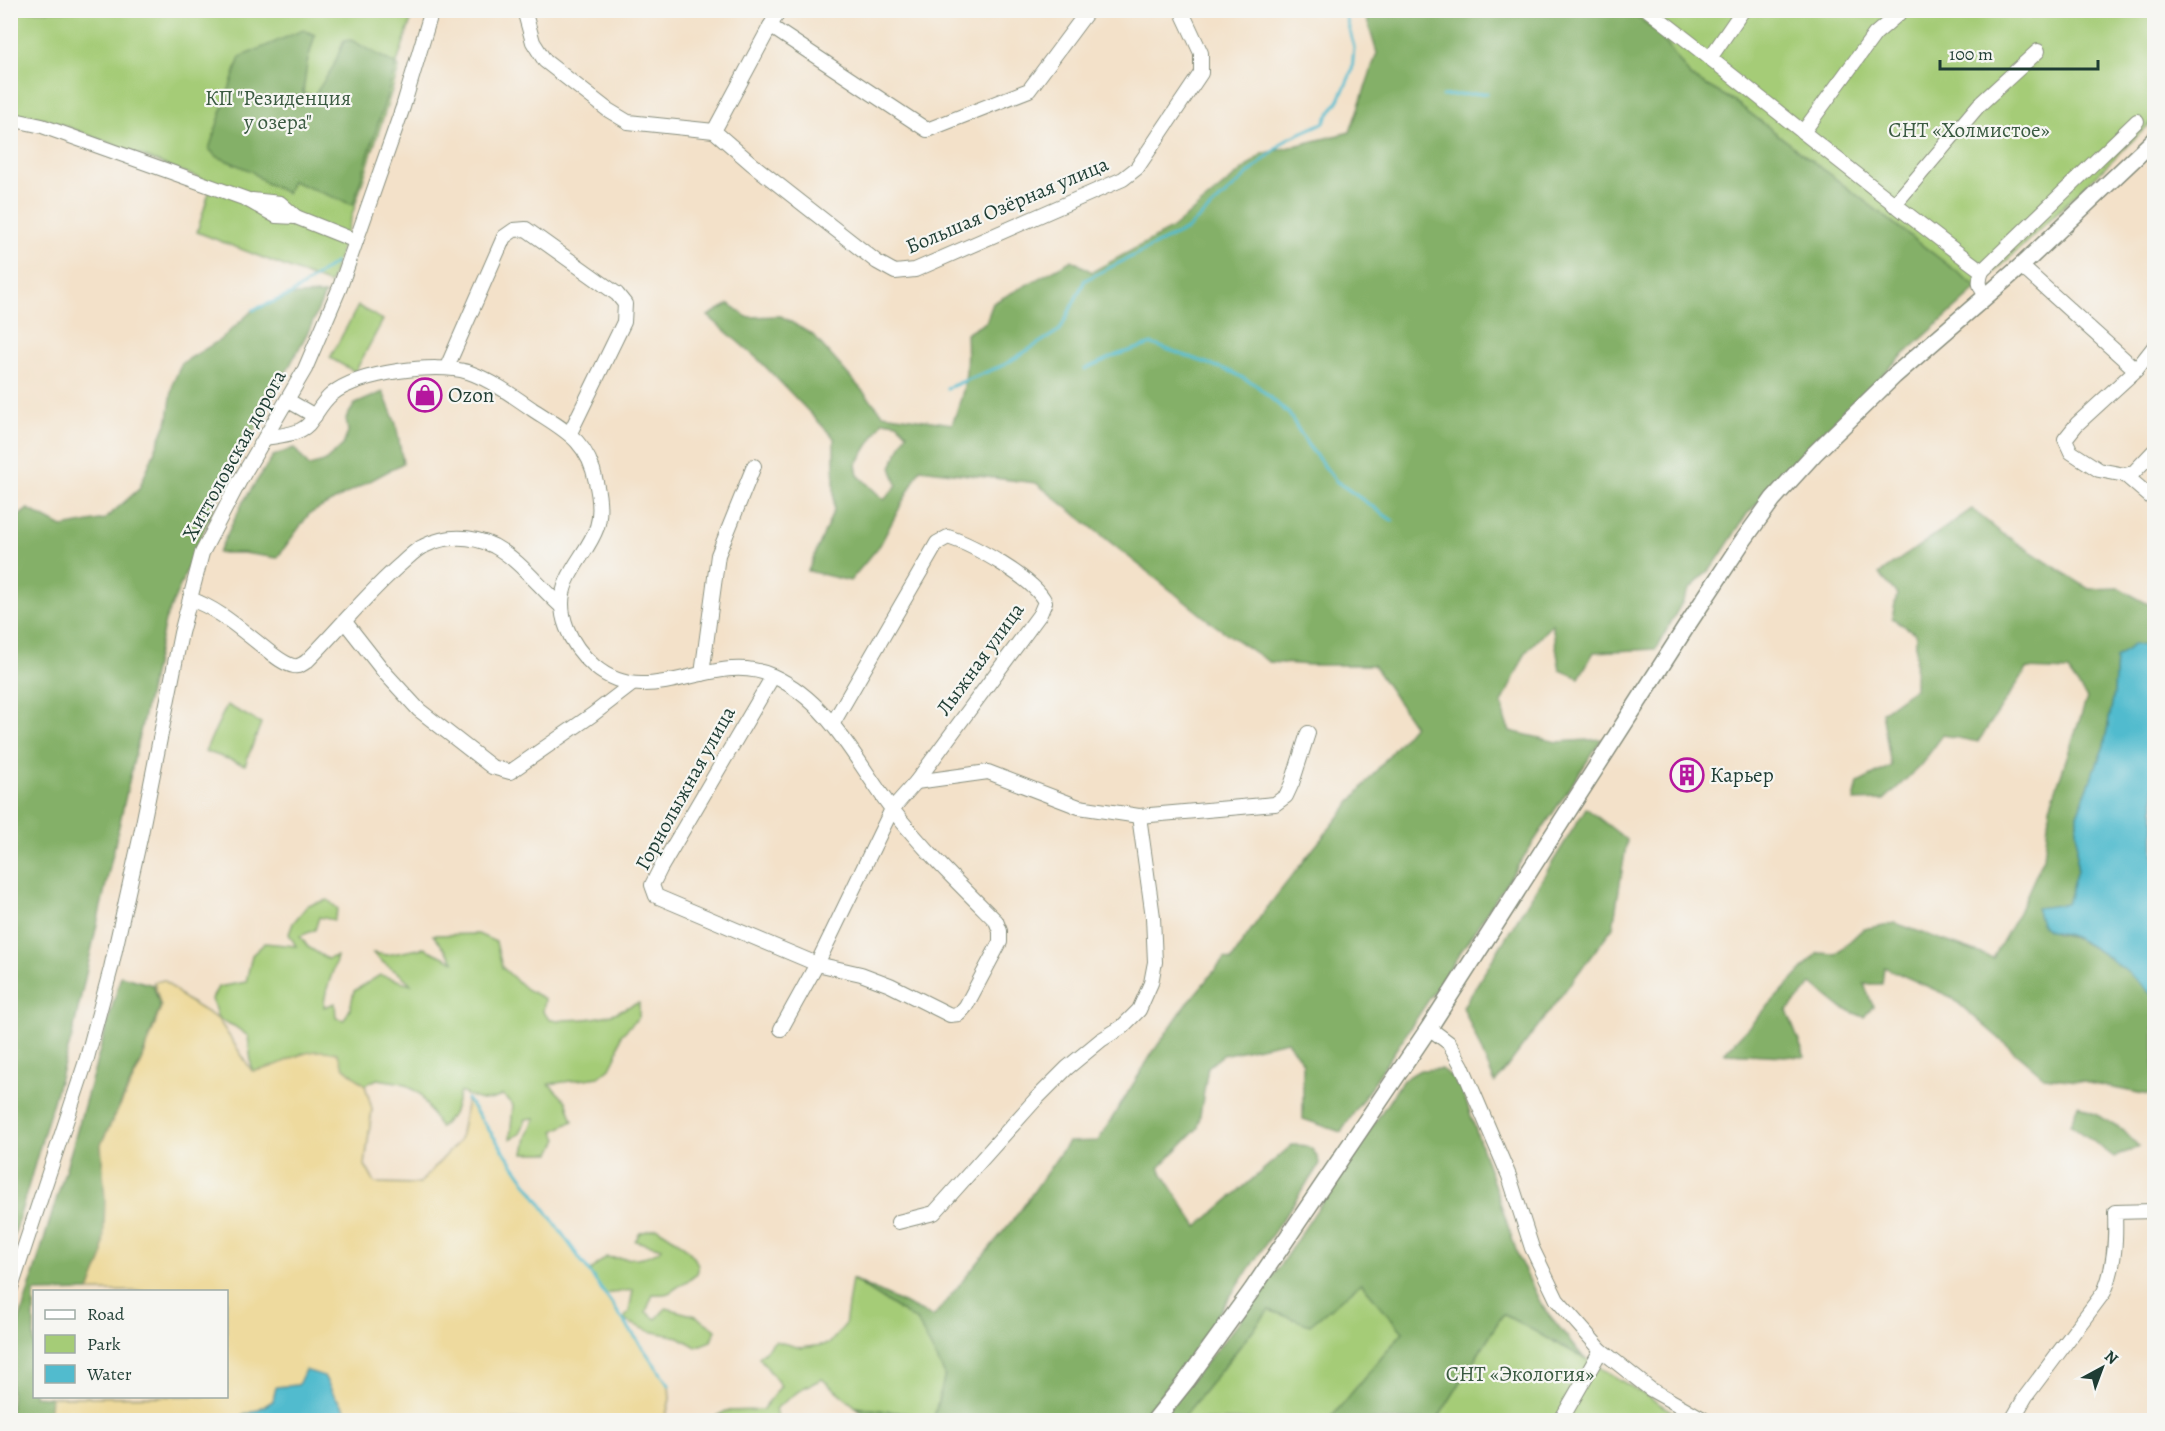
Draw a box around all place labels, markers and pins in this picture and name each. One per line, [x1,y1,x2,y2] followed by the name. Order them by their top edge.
[407,377,443,413] shop icon: Ozon
[448,381,494,409] place label: Ozon
[1669,757,1705,793] building icon: Карьер
[1710,761,1774,789] place label: Карьер

